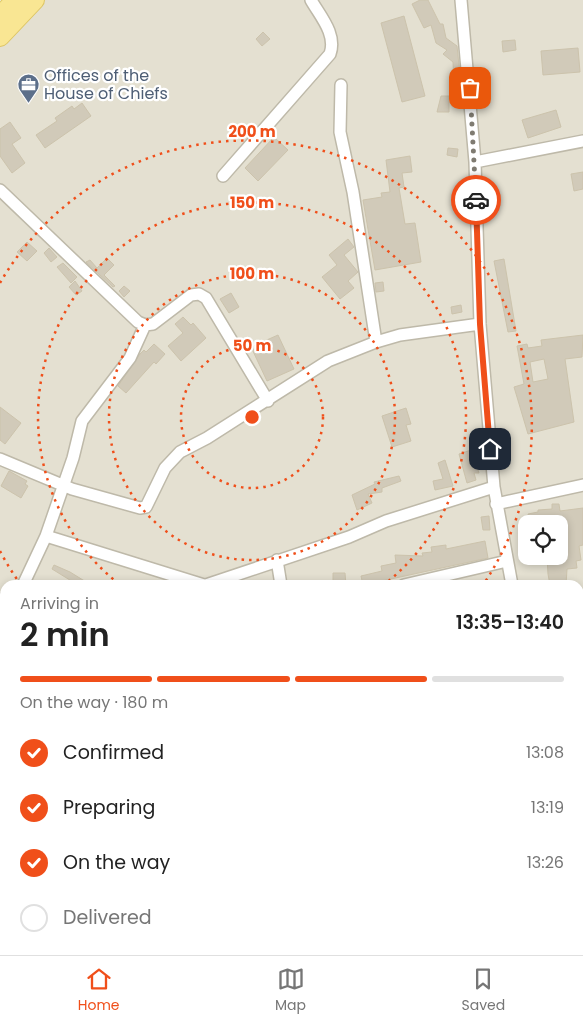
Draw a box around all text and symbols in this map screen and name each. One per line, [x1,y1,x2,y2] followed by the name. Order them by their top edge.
[44,64,168,105] place label: Offices of the House of Chiefs
[449,67,491,109] pin
[16,72,40,103] office icon: Offices of the House of Chiefs
[456,74,484,102] icon: bag
[228,121,276,142] text: 200 m
[451,175,501,225] courier
[462,186,490,214] icon: car
[230,192,274,213] text: 150 m
[230,263,274,284] text: 100 m
[233,335,271,356] text: 50 m
[243,408,261,426] centre of rings
[469,428,511,470] pin
[476,435,504,463] icon: home
[518,515,568,565] map controls
[518,515,568,565] button: locate
[20,592,99,615] text: Arriving in
[456,609,564,636] text: 13:35–13:40
[20,612,110,657] text: 2 min
[20,691,168,714] text: On the way · 180 m
[20,739,48,767] icon: check
[63,739,164,766] text: Confirmed
[526,741,564,764] text: 13:08
[20,794,48,822] icon: check
[63,794,155,821] text: Preparing
[531,796,564,819] text: 13:19
[20,849,48,877] icon: check
[63,849,170,876] text: On the way
[527,851,564,874] text: 13:26
[63,904,152,931] text: Delivered
[78,965,120,1016] tab: Home
[275,965,306,1016] tab: Map
[462,965,505,1016] tab: Saved

